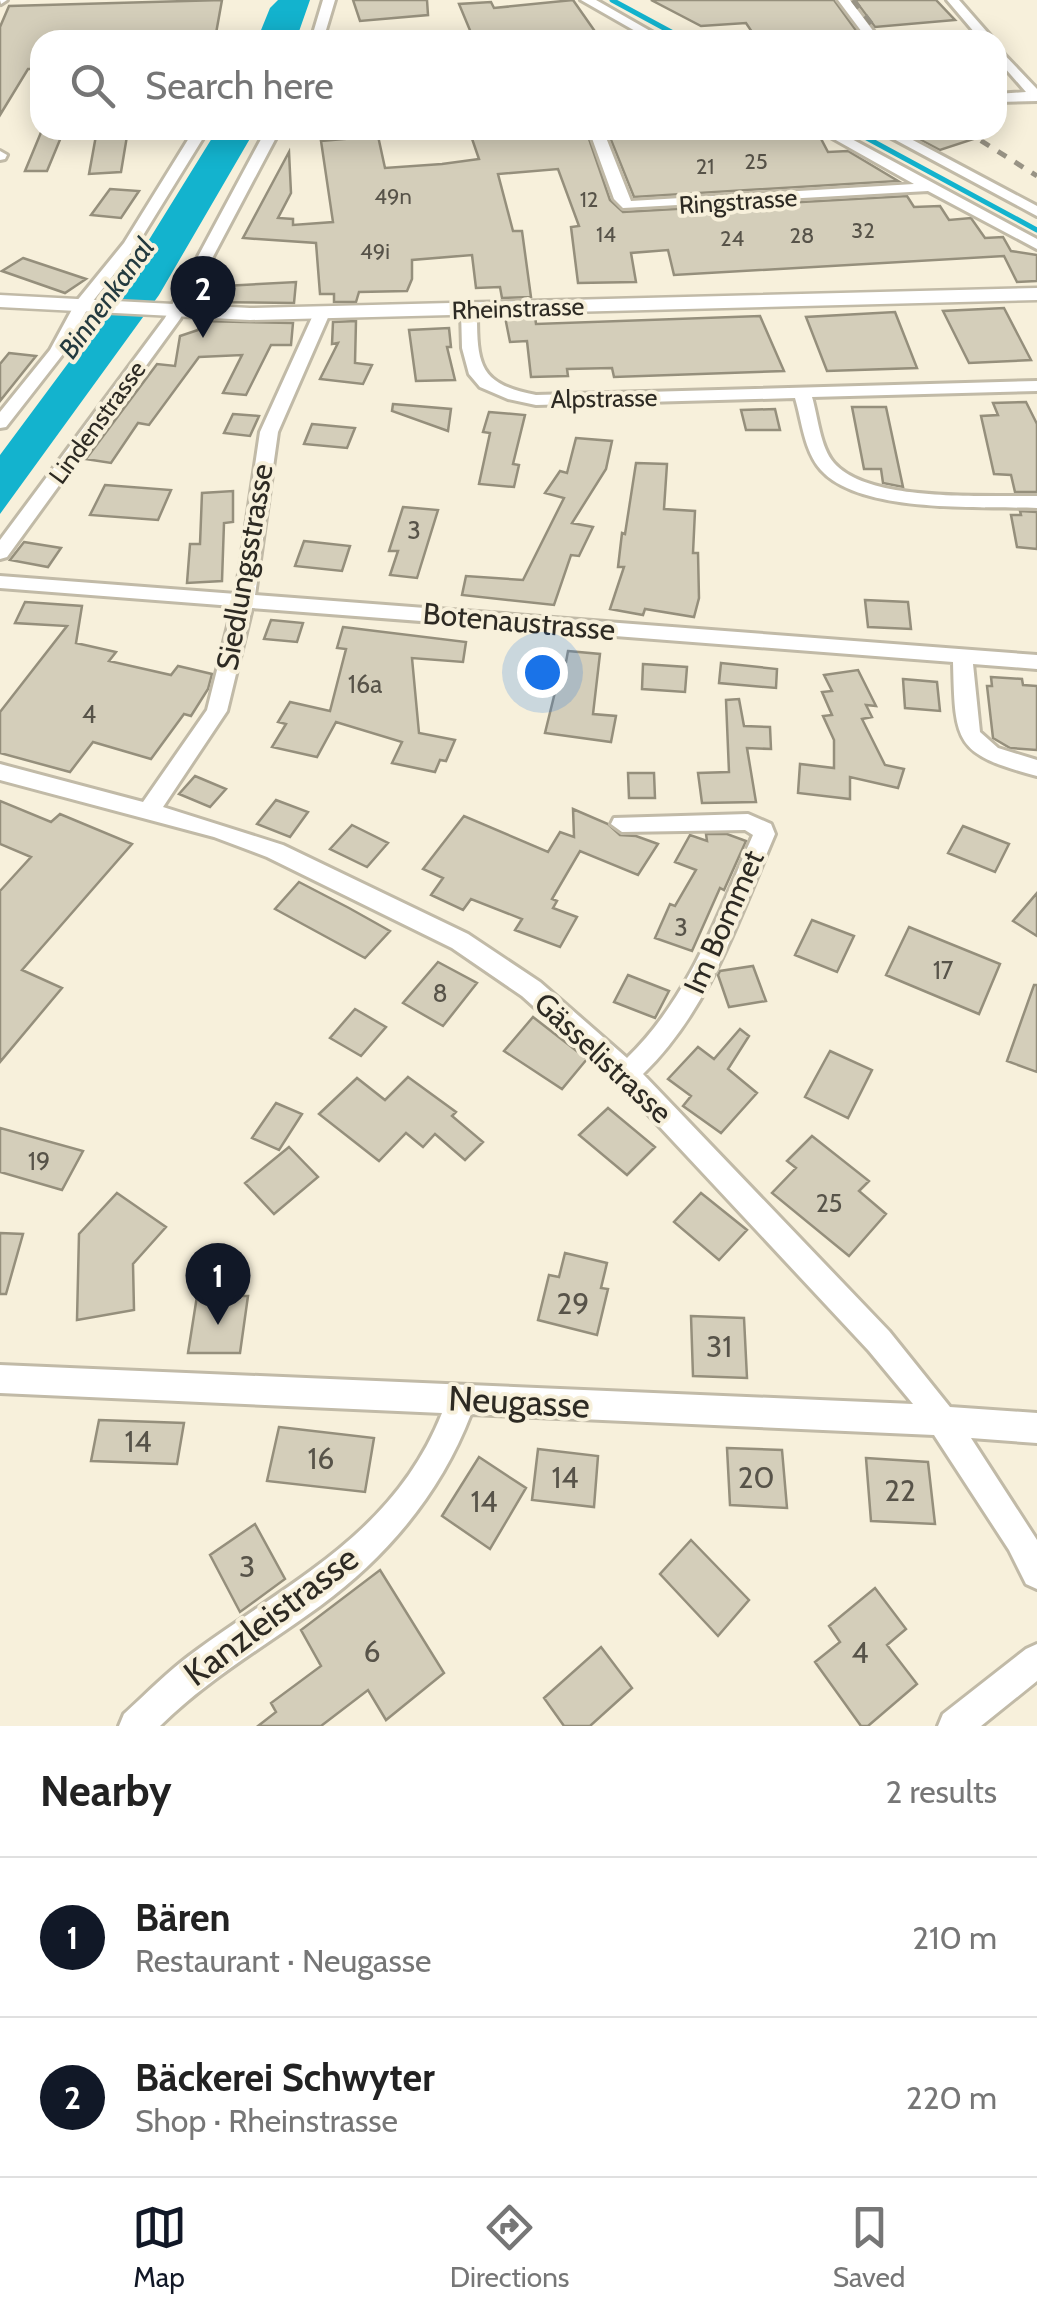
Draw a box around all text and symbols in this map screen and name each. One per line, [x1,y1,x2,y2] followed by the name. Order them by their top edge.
[30,30,1007,140] search box
[65,58,120,113] icon: search
[145,62,334,109] text: Search here
[744,148,768,175] house number: 25
[696,153,714,180] house number: 21
[678,182,798,220] street label: Ringstrasse
[374,183,412,210] house number: 49n
[580,186,598,213] house number: 12
[851,217,875,244] house number: 32
[596,221,616,248] house number: 14
[790,222,814,249] house number: 28
[720,225,744,252] house number: 24
[51,231,161,365] water label: Binnenkanal
[360,238,390,265] house number: 49i
[170,255,236,338] pin: 2
[451,291,585,325] street label: Rheinstrasse
[42,355,152,489] street label: Lindenstrasse
[550,382,658,414] street label: Alpstrasse
[208,461,281,673] street label: Siedlungsstrasse
[407,515,421,545] house number: 3
[421,595,617,648] street label: Botenaustrasse
[517,647,568,698] your location
[348,669,382,699] house number: 16a
[82,699,96,729] house number: 4
[676,844,772,999] street label: Im Bommet
[674,912,688,942] house number: 3
[933,955,954,985] house number: 17
[432,978,448,1008] house number: 8
[527,985,680,1131] street label: Gässelistrasse
[28,1146,50,1176] house number: 19
[816,1188,842,1218] house number: 25
[186,1242,250,1325] pin: 1
[557,1285,589,1322] house number: 29
[706,1328,732,1365] house number: 31
[447,1376,591,1427] street label: Neugasse
[124,1423,152,1460] house number: 14
[308,1440,334,1477] house number: 16
[551,1459,579,1496] house number: 14
[738,1459,774,1496] house number: 20
[884,1472,916,1509] house number: 22
[470,1483,498,1520] house number: 14
[175,1536,366,1695] street label: Kanzleistrasse
[239,1548,255,1585] house number: 3
[363,1633,381,1670] house number: 6
[851,1634,869,1671] house number: 4
[40,1765,172,1817] text: Nearby
[886,1772,997,1811] text: 2 results
[135,1894,230,1941] text: Bären
[67,1918,78,1957] text: 1
[912,1918,997,1957] text: 210 m
[135,1941,431,1980] text: Restaurant · Neugasse
[135,2054,435,2101] text: Bäckerei Schwyter
[64,2078,81,2117] text: 2
[906,2078,997,2117] text: 220 m
[135,2101,398,2140] text: Shop · Rheinstrasse
[132,2200,187,2294] tab: Map
[450,2200,569,2294] tab: Directions
[833,2200,905,2294] tab: Saved

